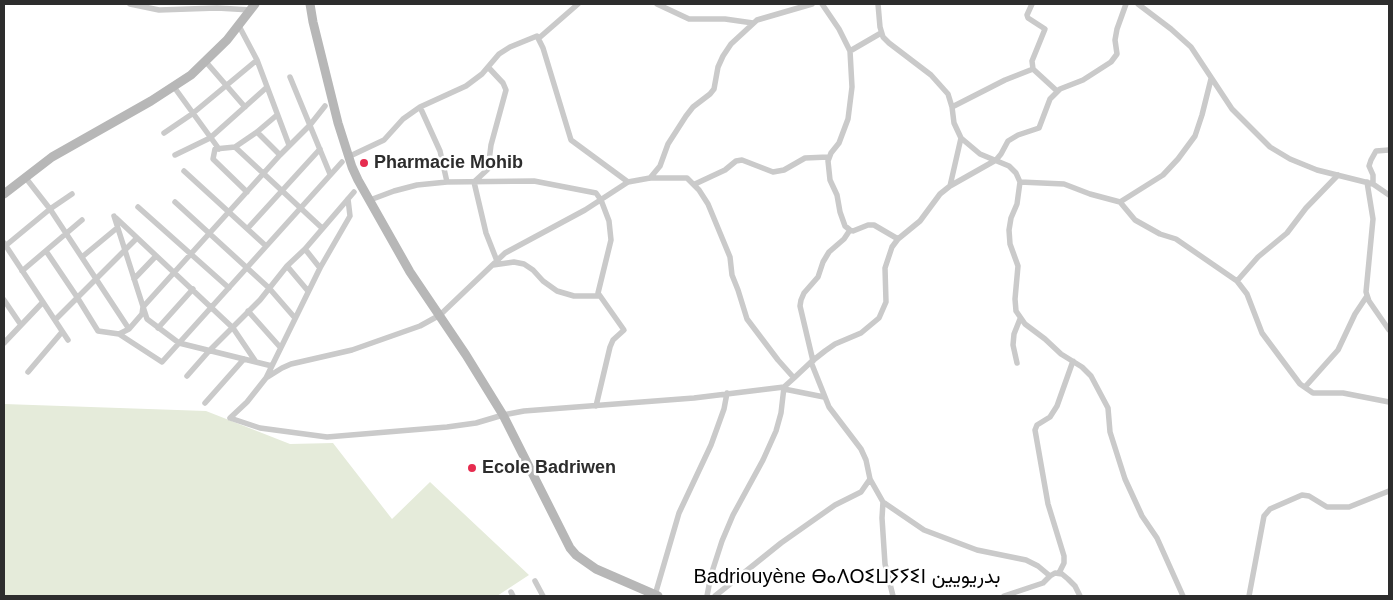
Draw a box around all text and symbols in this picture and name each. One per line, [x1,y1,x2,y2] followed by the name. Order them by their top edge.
[374,152,523,174] place label: Pharmacie Mohib
[358,157,370,169] marker: Pharmacie Mohib
[482,457,616,479] place label: Ecole Badriwen
[466,462,478,474] marker: Ecole Badriwen
[693,565,1001,589] district label: Badriouyène ⴱⴰⴷⵔⵉⵡⵢⵢⵉⵏ بدريويين

